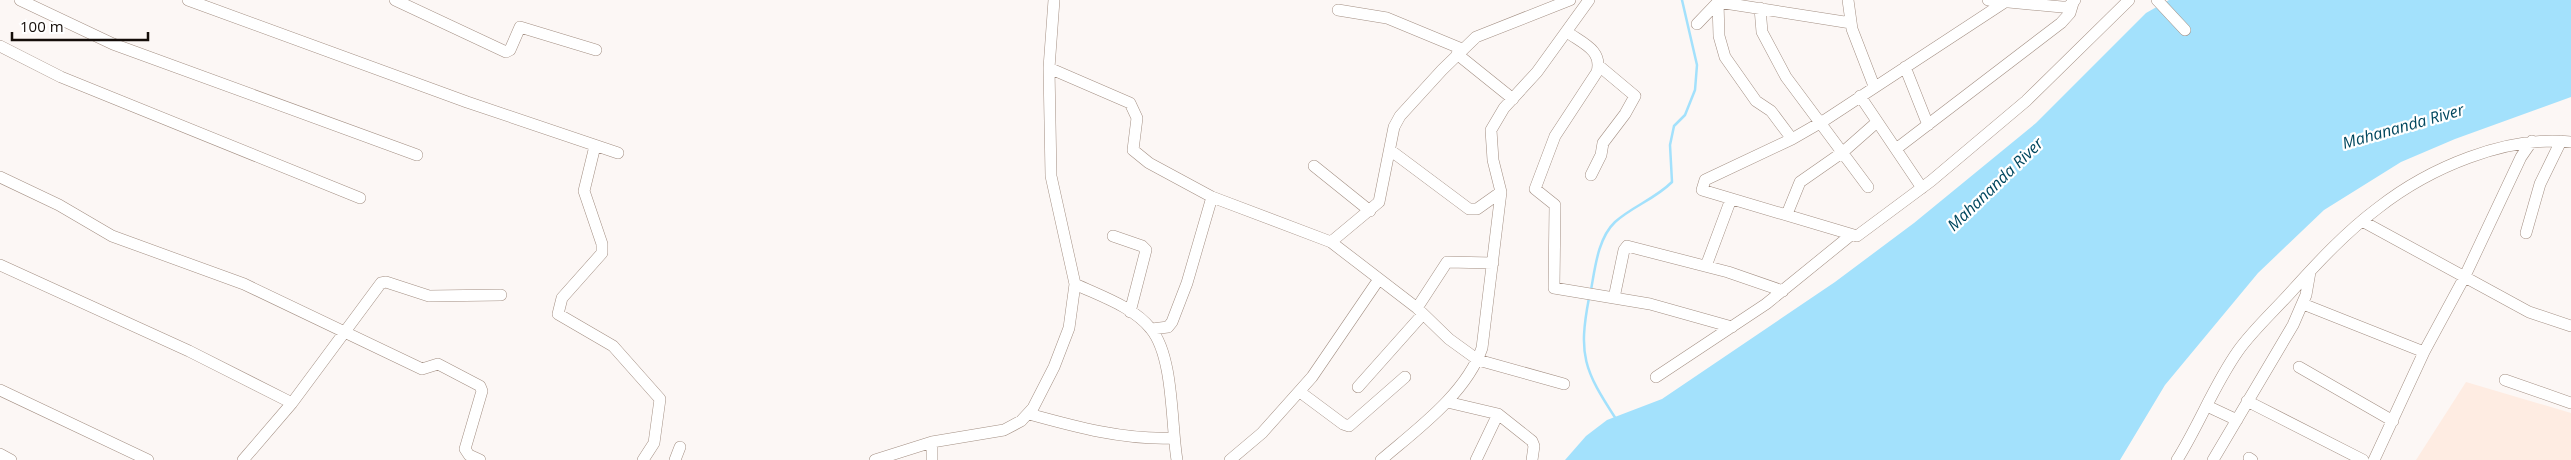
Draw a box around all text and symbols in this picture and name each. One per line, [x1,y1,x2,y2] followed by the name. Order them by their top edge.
[12,10,149,42] scale bar
[20,16,64,36] text: 100 m
[2340,98,2467,154] water label: Mahananda River
[1942,132,2048,235] water label: Mahananda River

